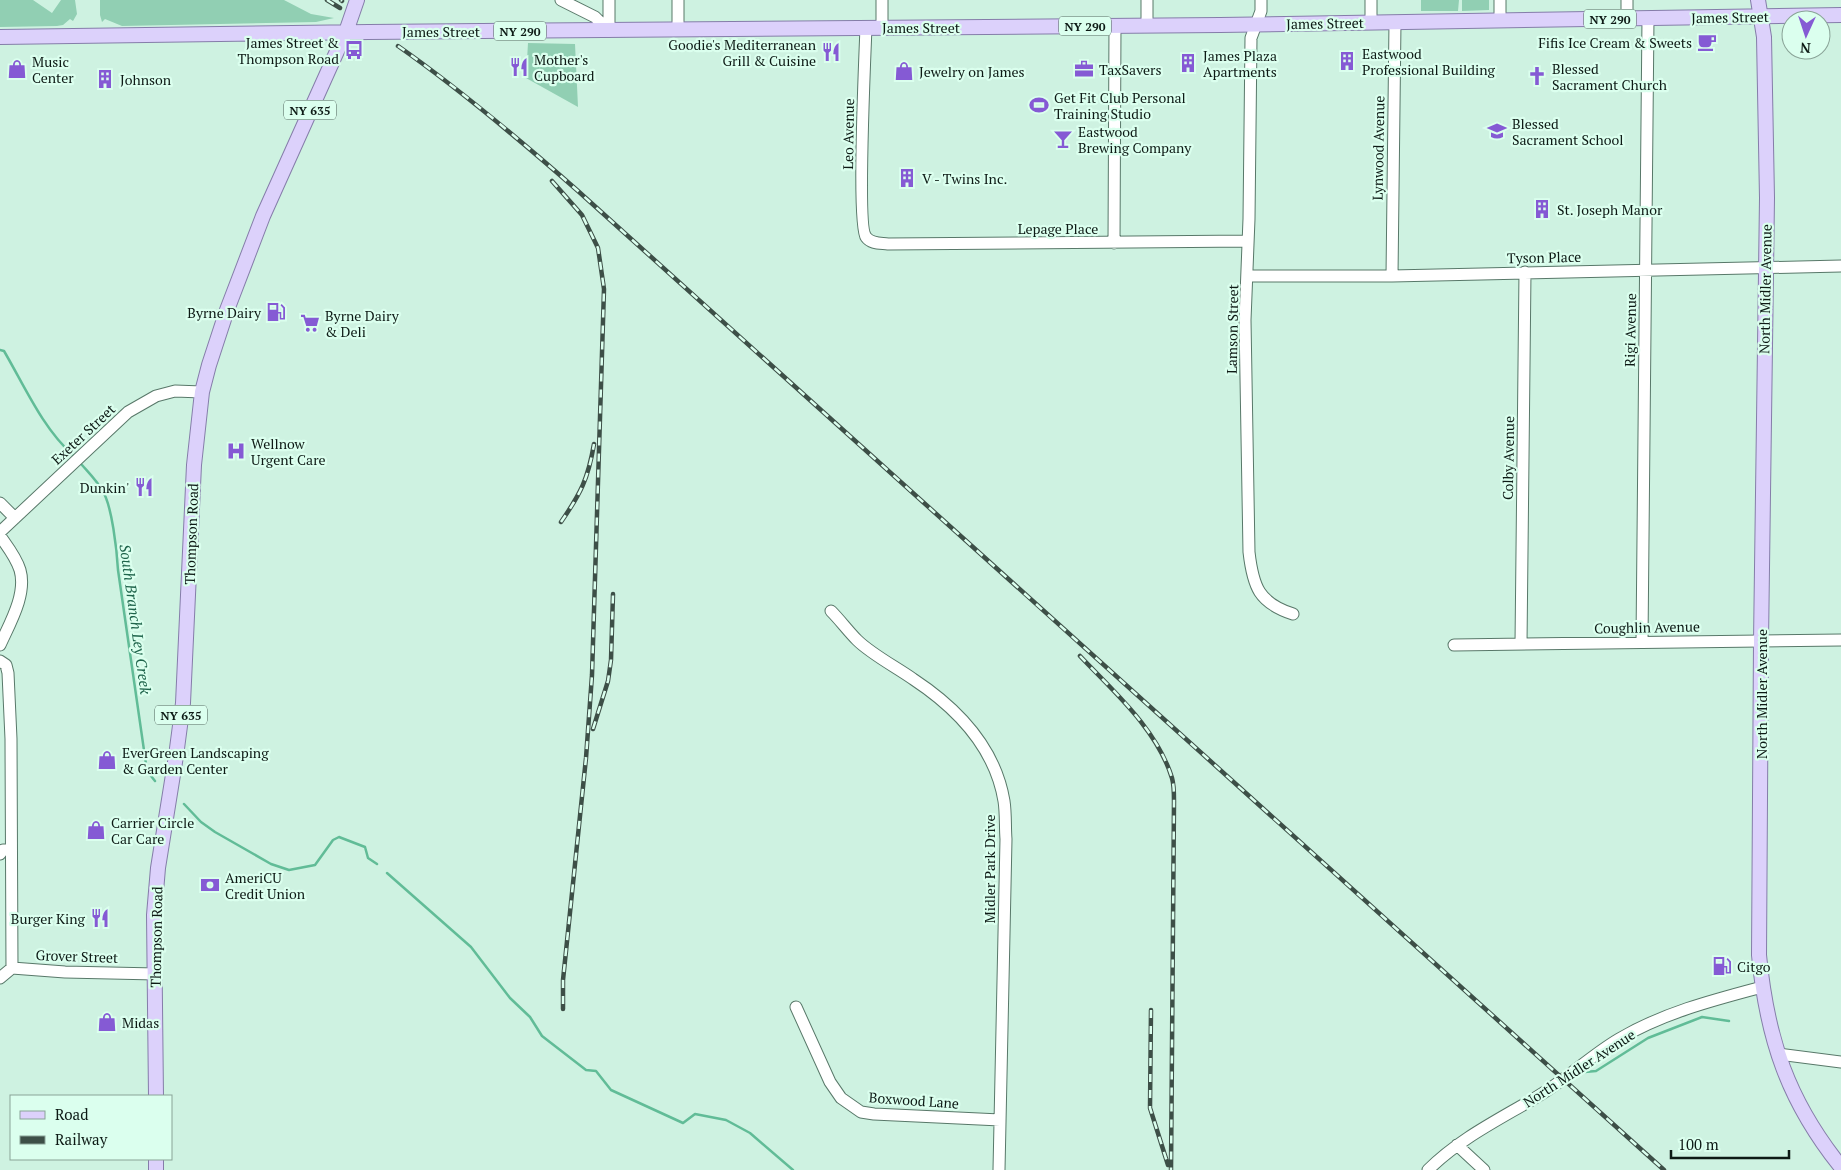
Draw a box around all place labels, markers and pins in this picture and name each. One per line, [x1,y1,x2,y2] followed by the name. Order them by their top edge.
[1696,31,1718,53] cafe icon: Fifis Ice Cream & Sweets
[238,33,339,68] place label: James Street & Thompson Road
[1538,33,1692,52] place label: Fifis Ice Cream & Sweets
[668,35,817,70] place label: Goodie's Mediterranean Grill & Cuisine
[343,39,365,61] bus stop icon: James Street & Thompson Road
[820,41,842,63] restaurant icon: Goodie's Mediterranean Grill & Cuisine
[1362,44,1495,79] place label: Eastwood Professional Building
[1203,46,1277,81] place label: James Plaza Apartments
[534,50,595,85] place label: Mother's Cupboard
[1336,50,1358,72] building icon: Eastwood Professional Building
[32,52,74,87] place label: Music Center
[1177,52,1199,74] building icon: James Plaza Apartments
[508,56,530,78] restaurant icon: Mother's Cupboard
[6,58,28,80] shop icon: Music Center
[1073,58,1095,80] office icon: TaxSavers
[1552,59,1667,94] place label: Blessed Sacrament Church
[893,60,915,82] shop icon: Jewelry on James
[1099,60,1161,79] place label: TaxSavers
[919,62,1025,81] place label: Jewelry on James
[1526,65,1548,87] church icon: Blessed Sacrament Church
[94,68,116,90] building icon: Johnson
[120,70,172,89] place label: Johnson
[1054,88,1186,123] place label: Get Fit Club Personal Training Studio
[1028,94,1050,116] sports icon: Get Fit Club Personal Training Studio
[1512,114,1624,149] place label: Blessed Sacrament School
[1486,120,1508,142] school or university icon: Blessed Sacrament School
[1078,122,1192,157] place label: Eastwood Brewing Company
[1052,128,1074,150] bar icon: Eastwood Brewing Company
[896,167,918,189] building icon: V - Twins Inc.
[922,169,1007,188] place label: V - Twins Inc.
[1531,198,1553,220] building icon: St. Joseph Manor
[1557,200,1663,219] place label: St. Joseph Manor
[265,301,287,323] fuel station icon: Byrne Dairy
[187,303,262,322] place label: Byrne Dairy
[325,306,400,341] place label: Byrne Dairy & Deli
[299,312,321,334] supermarket icon: Byrne Dairy & Deli
[251,434,326,469] place label: Wellnow Urgent Care
[225,440,247,462] hospital icon: Wellnow Urgent Care
[133,476,155,498] restaurant icon: Dunkin'
[80,478,129,497] place label: Dunkin'
[122,743,269,778] place label: EverGreen Landscaping & Garden Center
[96,749,118,771] shop icon: EverGreen Landscaping & Garden Center
[111,813,194,848] place label: Carrier Circle Car Care
[85,819,107,841] shop icon: Carrier Circle Car Care
[225,868,306,903] place label: AmeriCU Credit Union
[199,874,221,896] bank icon: AmeriCU Credit Union
[89,907,111,929] restaurant icon: Burger King
[11,909,86,928] place label: Burger King
[1711,955,1733,977] fuel station icon: Citgo
[1737,957,1771,976] place label: Citgo
[96,1011,118,1033] shop icon: Midas
[122,1013,159,1032] place label: Midas

